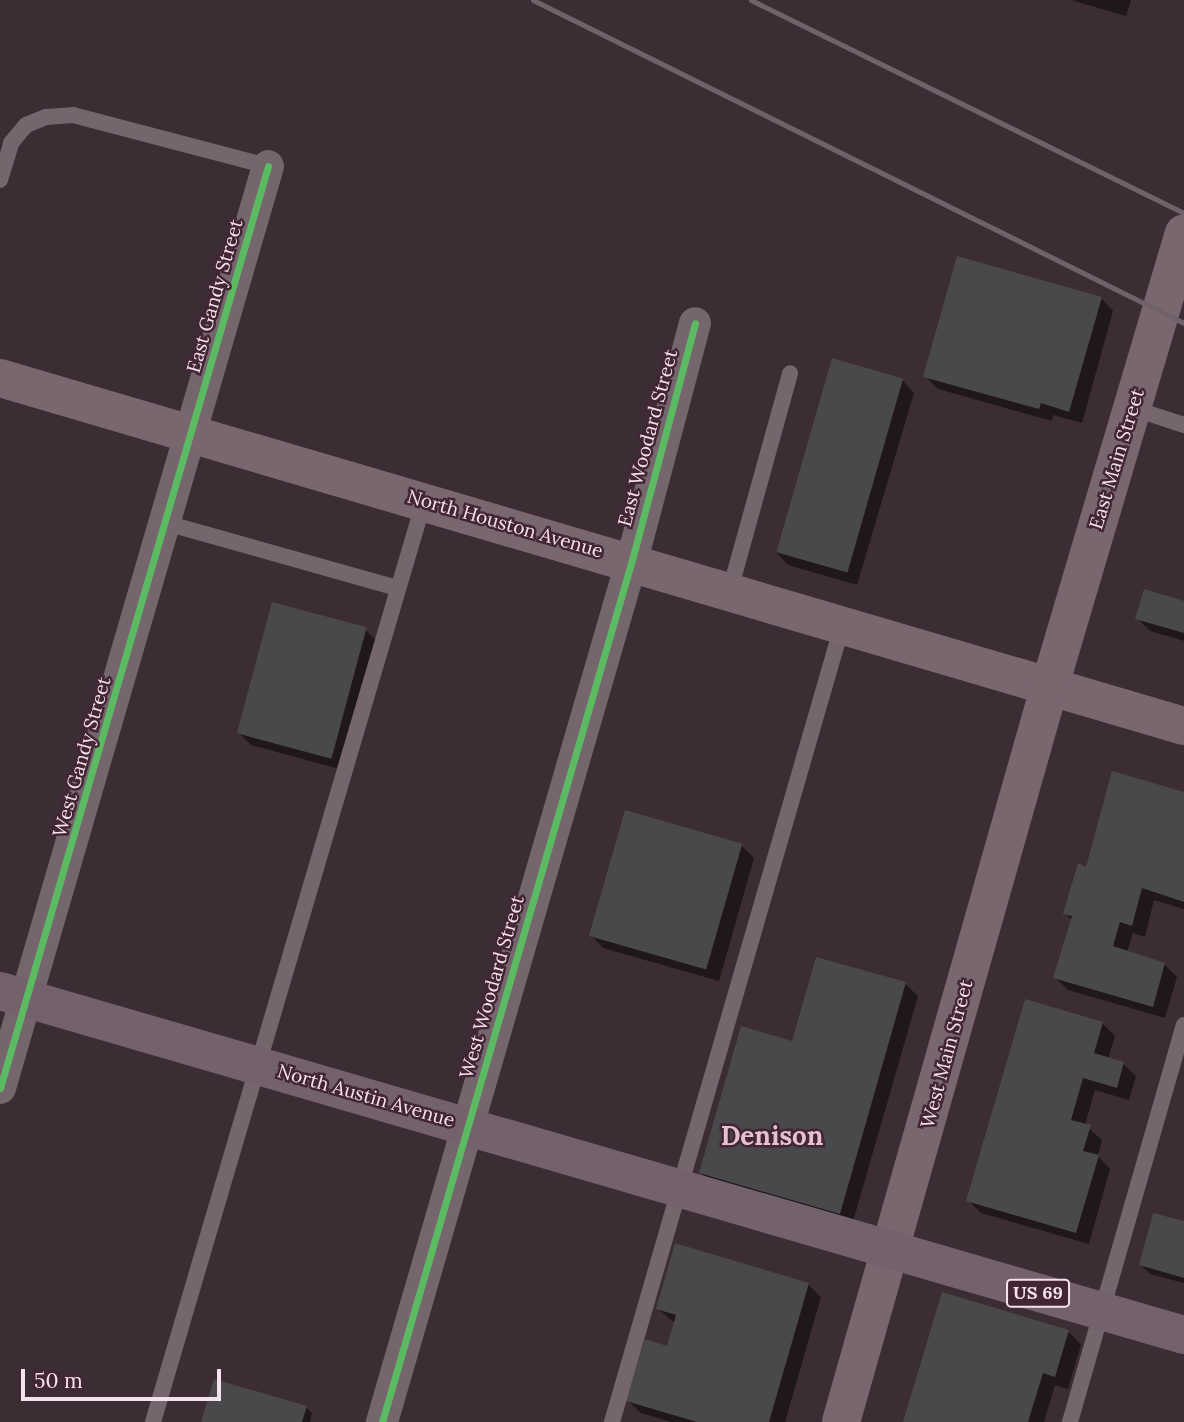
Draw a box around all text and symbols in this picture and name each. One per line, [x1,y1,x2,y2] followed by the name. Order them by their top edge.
[182,217,248,375] street label: East Gandy Street
[613,347,683,529] street label: East Woodard Street
[1085,386,1149,532] street label: East Main Street
[404,485,606,563] street label: North Houston Avenue
[48,674,116,840] street label: West Gandy Street
[455,893,529,1081] street label: West Woodard Street
[916,977,978,1131] street label: West Main Street
[275,1060,457,1132] street label: North Austin Avenue
[721,1120,823,1152] district label: Denison
[1005,1278,1071,1308] road number: US 69
[24,1356,224,1400] scale bar
[34,1367,83,1394] text: 50 m

